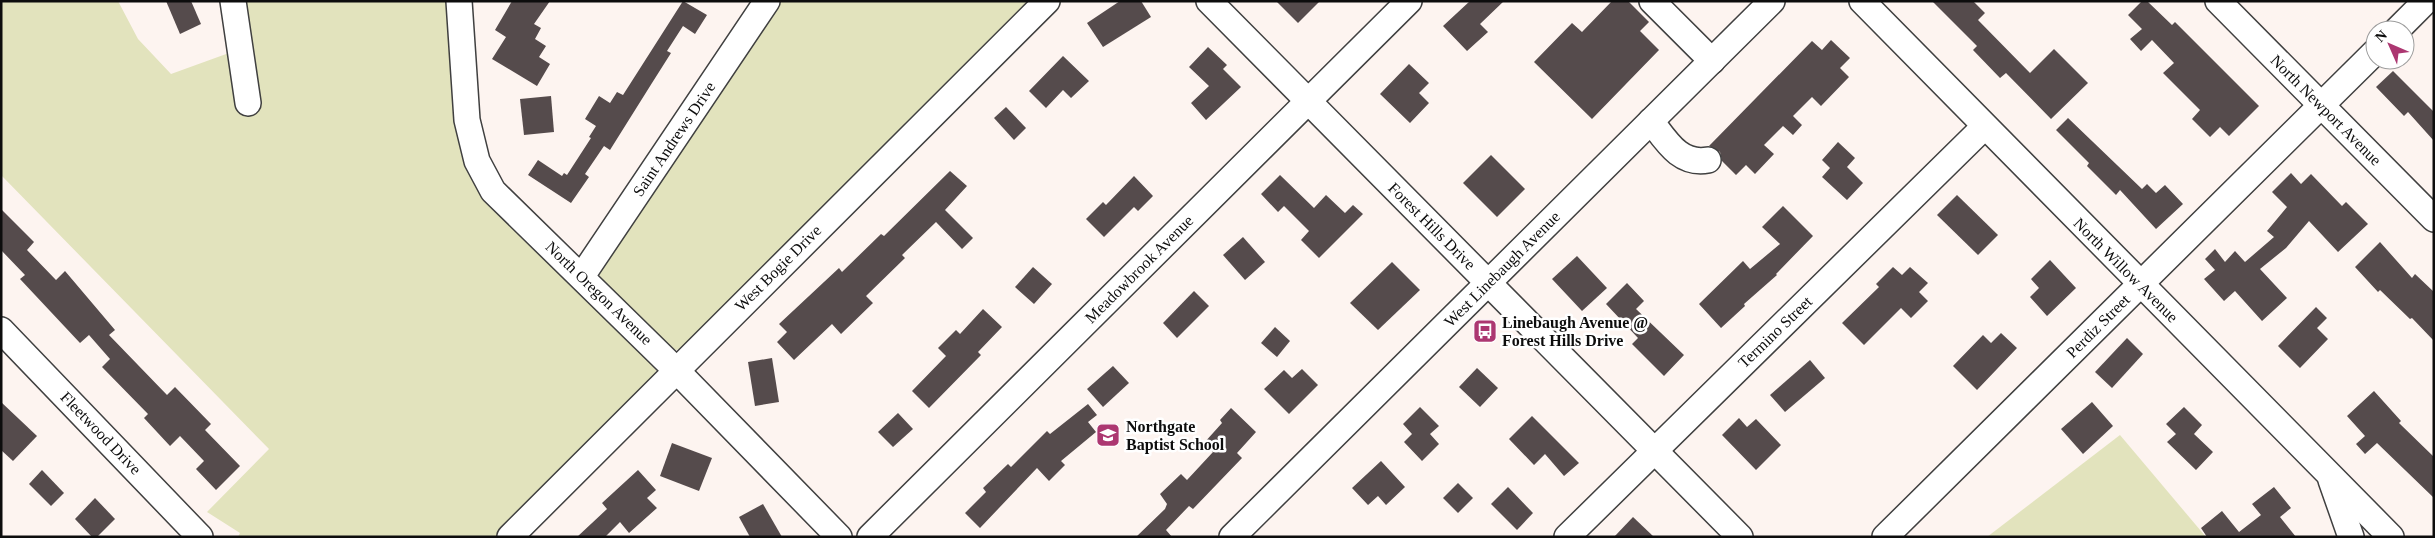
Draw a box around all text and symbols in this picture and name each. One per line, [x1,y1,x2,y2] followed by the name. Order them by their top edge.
[2365,20,2415,70] north arrow
[2372,27,2390,45] text: N
[2267,51,2385,169] street label: North Newport Avenue
[629,79,719,199] street label: Saint Andrews Drive
[1385,179,1479,273] street label: Forest Hills Drive
[1441,208,1564,331] street label: West Linebaugh Avenue
[1082,212,1196,326] street label: Meadowbrook Avenue
[2070,214,2182,326] street label: North Willow Avenue
[732,222,825,315] street label: West Bogie Drive
[542,238,656,349] street label: North Oregon Avenue
[2063,291,2133,361] street label: Perdiz Street
[1735,292,1816,371] street label: Termino Street
[1502,314,1648,349] place label: Linebaugh Avenue @ Forest Hills Drive
[1472,318,1498,344] bus stop icon: Linebaugh Avenue @ Forest Hills Drive
[57,388,145,478] street label: Fleetwood Drive
[1126,418,1225,454] place label: Northgate Baptist School
[1095,422,1121,448] school or university icon: Northgate Baptist School

